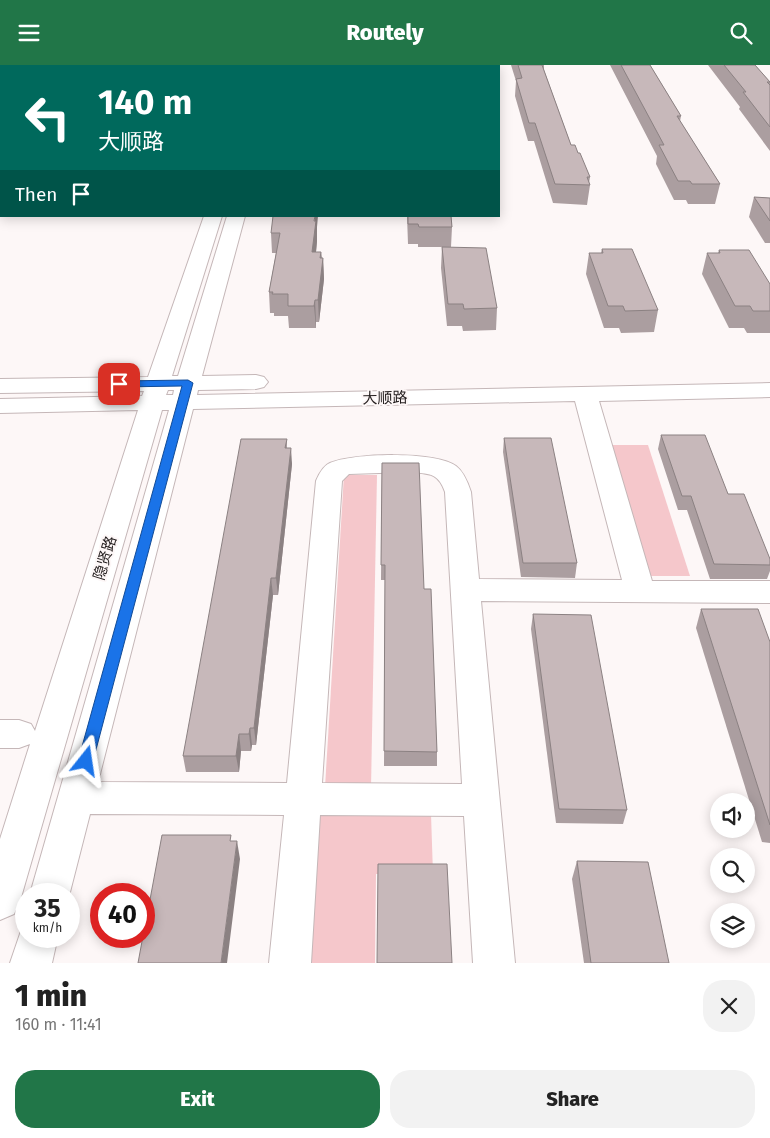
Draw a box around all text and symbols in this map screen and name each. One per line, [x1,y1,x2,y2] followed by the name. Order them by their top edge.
[15,19,43,47] icon: menu
[346,19,424,46] text: Routely
[727,19,755,47] icon: search
[98,81,192,123] text: 140 m
[15,85,80,150] icon: left
[98,128,164,155] text: 大顺路
[67,180,95,208] icon: arrive
[15,183,57,206] text: Then
[98,363,140,405] pin
[105,370,133,398] icon: arrive
[362,389,408,407] street label: 大顺路
[90,534,120,582] street label: 隐贤路
[59,734,111,786] position arrow
[710,793,755,948] map controls
[710,793,755,838] button: sound
[710,848,755,893] button: search
[90,883,155,948] speed limit sign: 40
[34,894,61,924] text: 35
[710,903,755,948] button: layers
[33,921,62,935] text: km/h
[15,978,87,1014] text: 1 min
[703,980,755,1032] button: close
[15,1015,102,1034] text: 160 m · 11:41
[15,1070,380,1128] button: Exit
[390,1070,755,1128] button: Share

